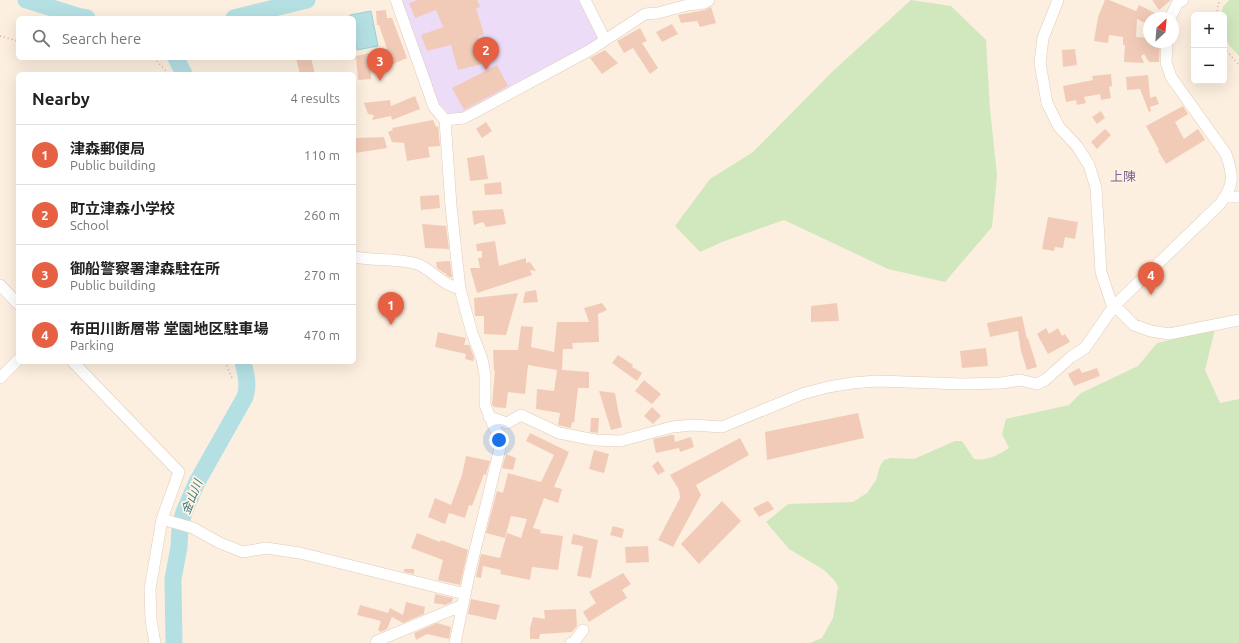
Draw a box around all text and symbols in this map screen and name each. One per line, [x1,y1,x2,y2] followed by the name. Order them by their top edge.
[1143,12,1179,48] north arrow
[1191,12,1227,84] map controls
[1191,12,1227,48] button: +
[16,16,356,60] search box
[30,27,52,49] icon: search
[62,30,141,47] text: Search here
[473,37,499,70] pin: 2
[367,48,393,81] pin: 3
[1191,48,1227,84] button: −
[32,89,90,108] text: Nearby
[290,91,340,105] text: 4 results
[70,140,145,157] text: 津森郵便局
[41,148,49,162] text: 1
[304,148,340,162] text: 110 m
[70,158,156,172] text: Public building
[1110,169,1136,183] district label: 上陳
[70,200,175,217] text: 町立津森小学校
[41,208,49,222] text: 2
[304,208,340,222] text: 260 m
[70,218,109,232] text: School
[70,260,220,277] text: 御船警察署津森駐在所
[1138,262,1164,295] pin: 4
[41,268,49,282] text: 3
[304,268,340,282] text: 270 m
[70,278,156,292] text: Public building
[378,292,404,325] pin: 1
[70,320,269,337] text: 布田川断層帯 堂園地区駐車場
[41,328,49,342] text: 4
[304,328,340,342] text: 470 m
[70,338,114,352] text: Parking
[489,430,509,450] your location
[179,476,205,516] water label: 金山川

